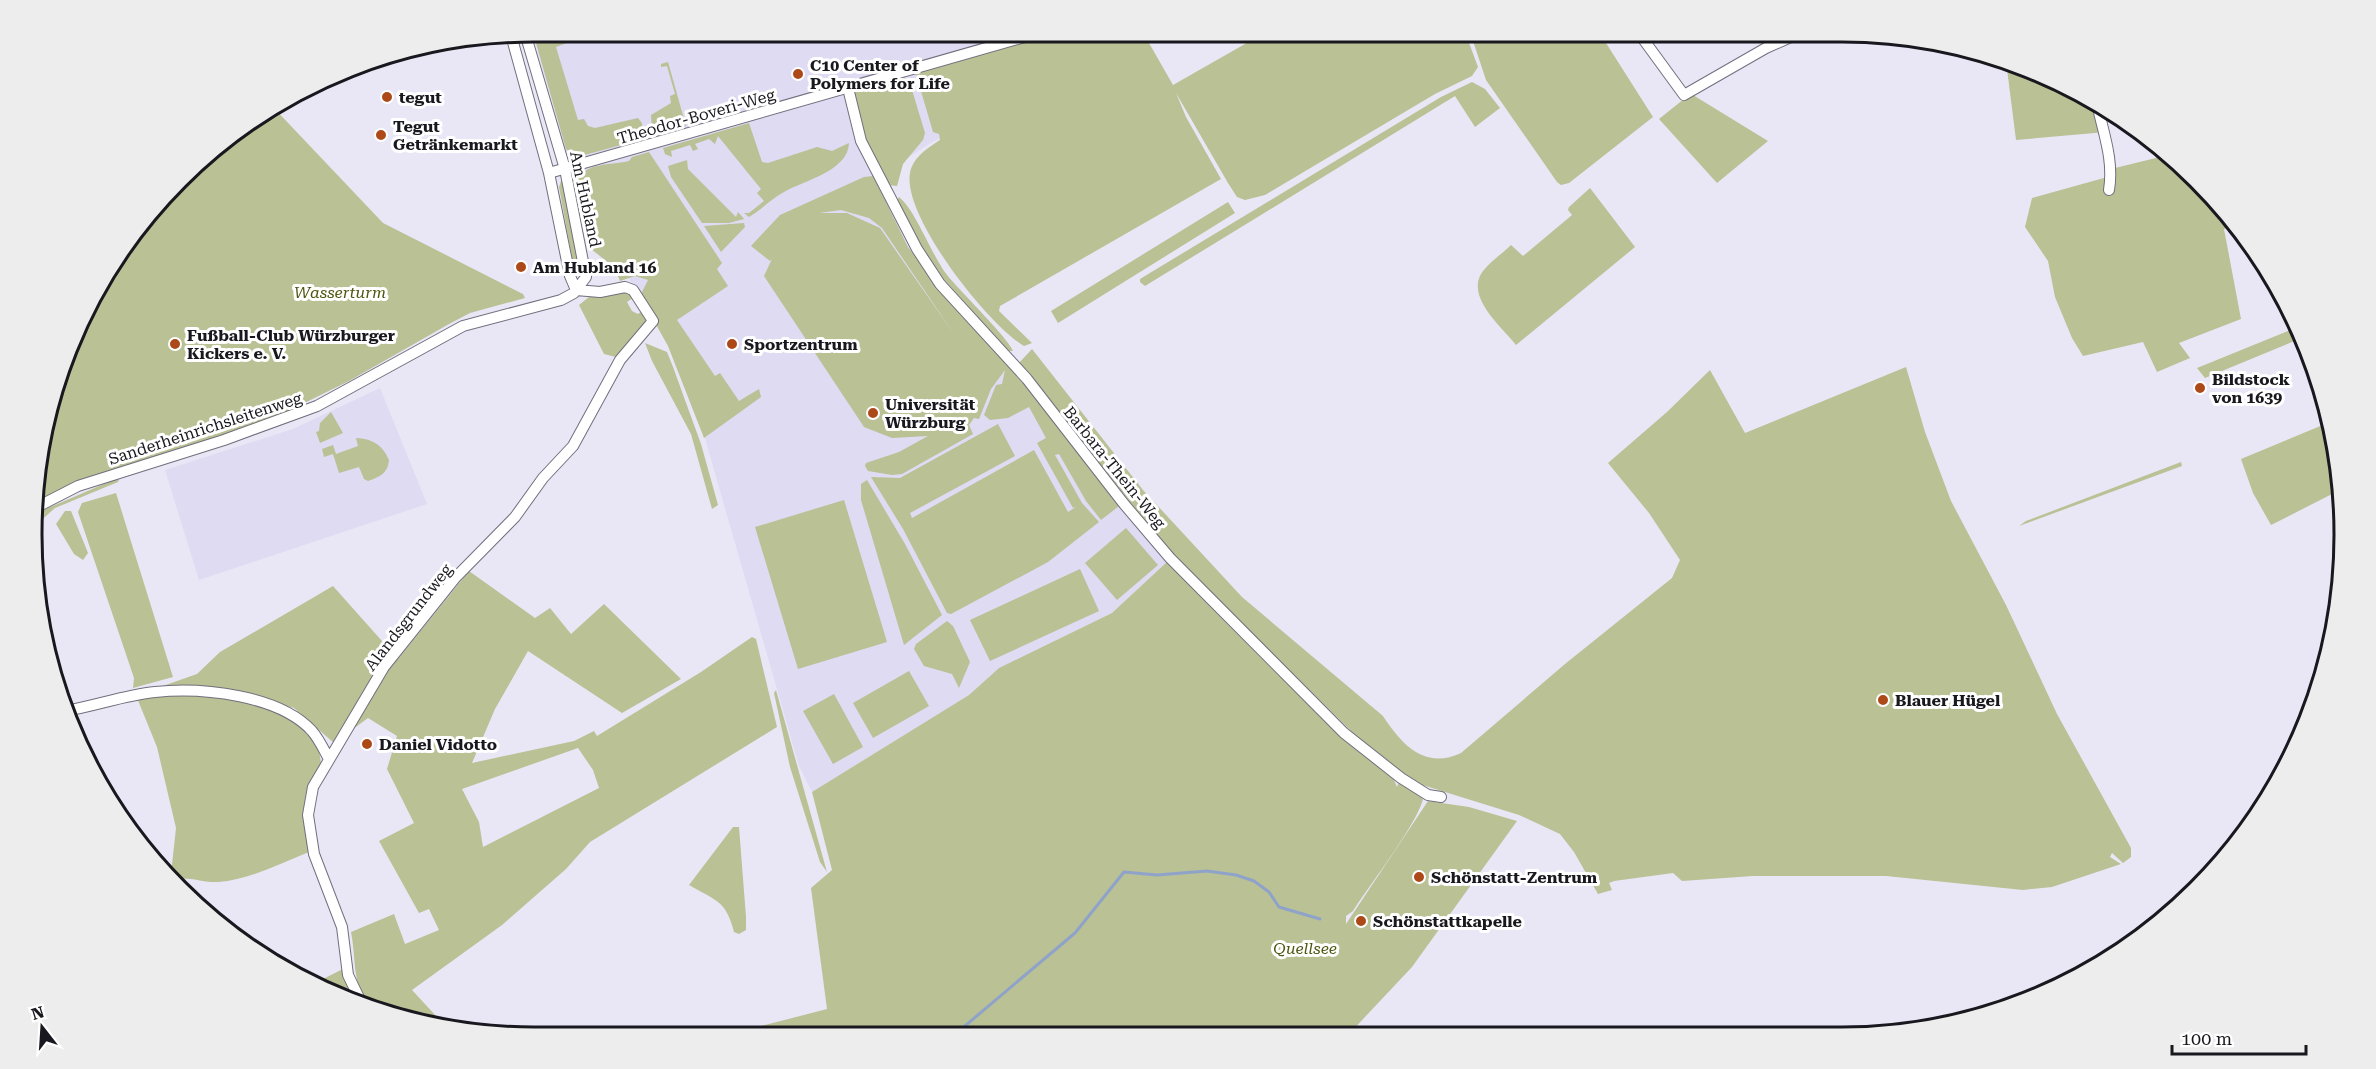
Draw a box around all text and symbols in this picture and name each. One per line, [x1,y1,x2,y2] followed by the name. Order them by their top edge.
[810,56,950,93] place label: C10 Center of Polymers for Life
[791,67,805,81] marker: C10 Center of Polymers for Life
[615,85,778,148] street label: Theodor-Boveri-Weg
[399,88,442,107] place label: tegut
[380,90,394,104] marker: tegut
[393,117,518,154] place label: Tegut Getränkemarkt
[374,128,388,142] marker: Tegut Getränkemarkt
[566,149,605,249] street label: Am Hubland
[533,258,656,277] place label: Am Hubland 16
[514,260,528,274] marker: Am Hubland 16
[294,283,386,302] park label: Wasserturm
[187,326,395,363] place label: Fußball-Club Würzburger Kickers e. V.
[744,335,858,354] place label: Sportzentrum
[168,337,182,351] marker: Fußball-Club Würzburger Kickers e. V.
[725,337,739,351] marker: Sportzentrum
[2212,370,2290,407] place label: Bildstock von 1639
[2193,381,2207,395] marker: Bildstock von 1639
[106,388,305,469] street label: Sanderheinrichsleitenweg
[885,395,976,432] place label: Universität Würzburg
[1060,403,1170,533] street label: Barbara-Thein-Weg
[866,406,880,420] marker: Universität Würzburg
[361,559,457,674] street label: Alandsgrundweg
[1895,691,2001,710] place label: Blauer Hügel
[1876,693,1890,707] marker: Blauer Hügel
[379,735,497,754] place label: Daniel Vidotto
[360,737,374,751] marker: Daniel Vidotto
[1431,868,1598,887] place label: Schönstatt-Zentrum
[1412,870,1426,884] marker: Schönstatt-Zentrum
[1373,912,1522,931] place label: Schönstattkapelle
[1354,914,1368,928] marker: Schönstattkapelle
[1273,939,1337,958] park label: Quellsee
[12,997,72,1057] north arrow
[29,1002,46,1024] text: N
[2172,1018,2306,1056] scale bar
[2181,1028,2232,1049] text: 100 m

